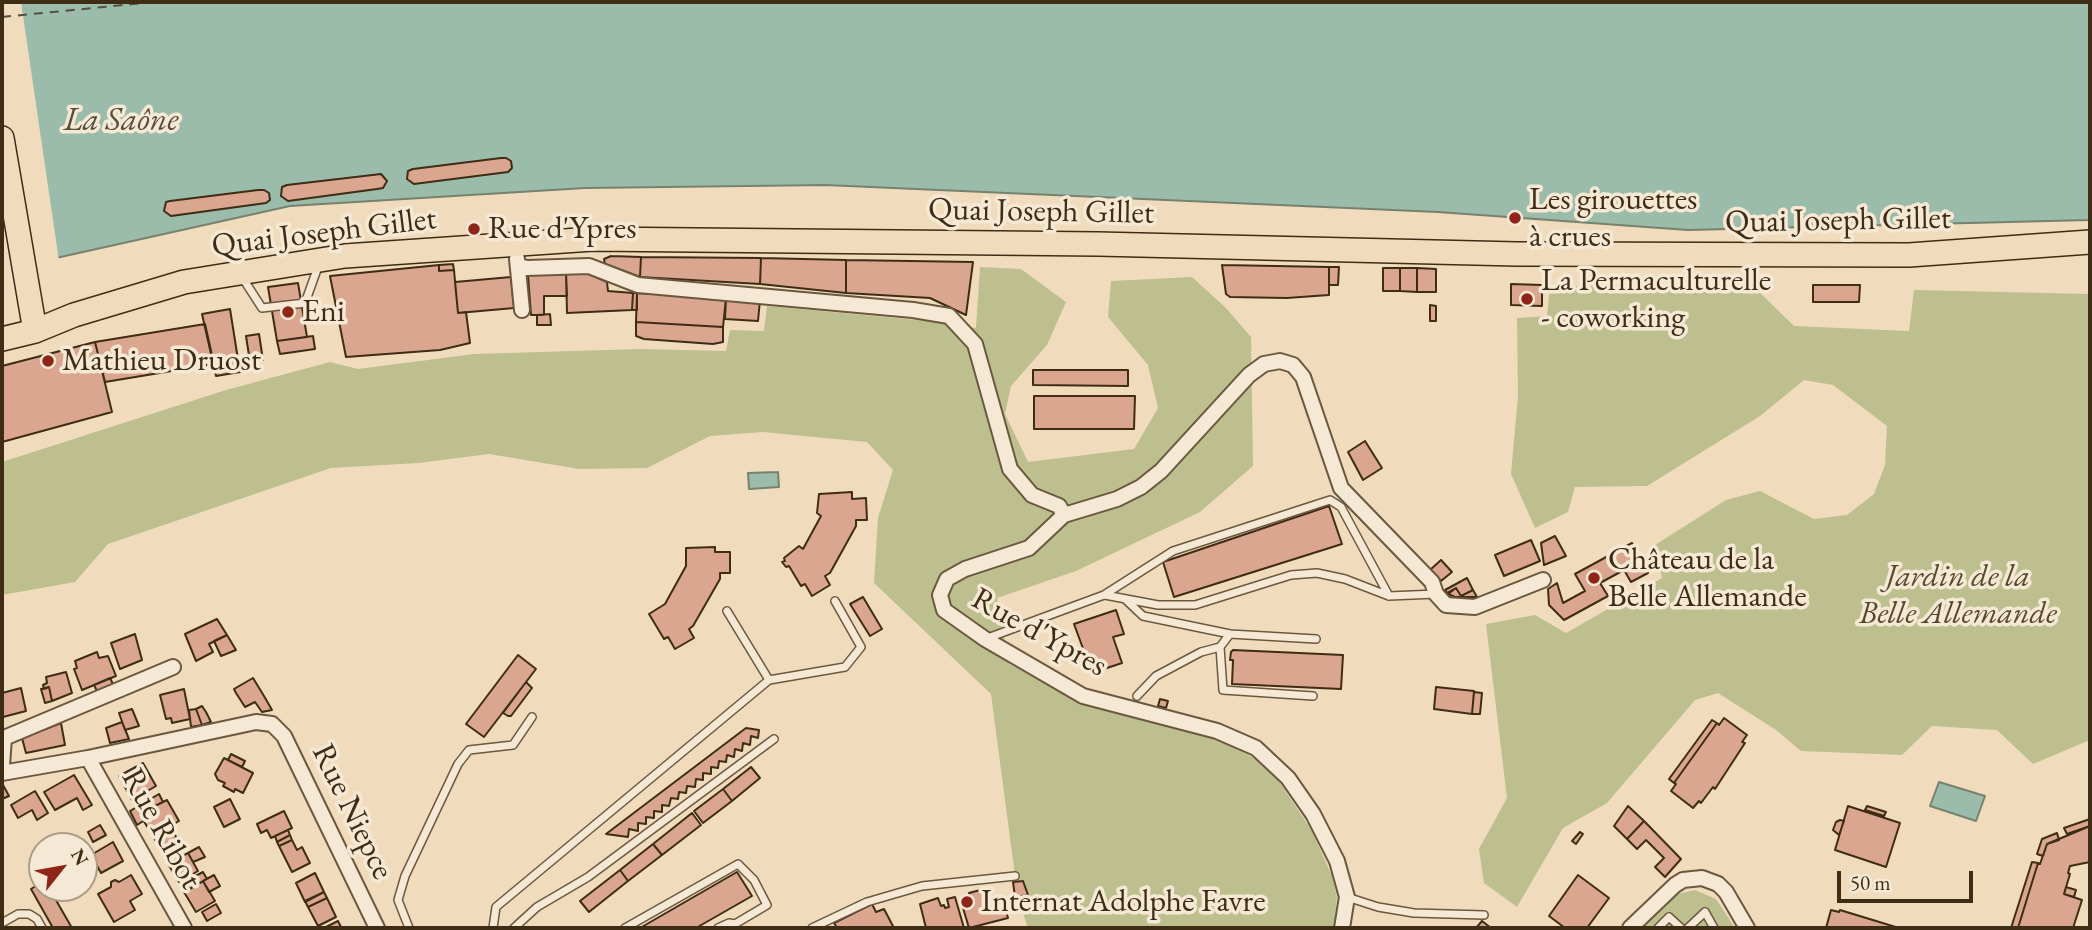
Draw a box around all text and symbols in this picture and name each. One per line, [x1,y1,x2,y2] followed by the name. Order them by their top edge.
[64,101,178,141] water label: La Saône
[1529,181,1697,256] place label: Les girouettes à crues
[928,191,1154,233] street label: Quai Joseph Gillet
[210,200,438,266] street label: Quai Joseph Gillet
[1725,200,1951,242] street label: Quai Joseph Gillet
[488,210,636,248] place label: Rue d'Ypres
[1507,210,1523,226] marker: Les girouettes à crues
[466,221,482,237] marker: Rue d'Ypres
[1541,262,1771,337] place label: La Permaculturelle - coworking
[1519,291,1535,307] marker: La Permaculturelle - coworking
[302,293,345,331] place label: Eni
[280,304,296,320] marker: Eni
[62,342,261,380] place label: Mathieu Druost
[40,353,56,369] marker: Mathieu Druost
[1608,541,1807,616] place label: Château de la Belle Allemande
[1859,558,2057,633] park label: Jardin de la Belle Allemande
[1586,570,1602,586] marker: Château de la Belle Allemande
[965,580,1113,686] street label: Rue d'Ypres
[303,738,401,886] street label: Rue Niepce
[112,762,210,896] street label: Rue Ribot
[28,832,98,902] north arrow
[65,844,94,870] text: N
[1840,856,1976,900] scale bar
[1850,869,1891,896] text: 50 m
[981,883,1266,921] place label: Internat Adolphe Favre
[959,894,975,910] marker: Internat Adolphe Favre

